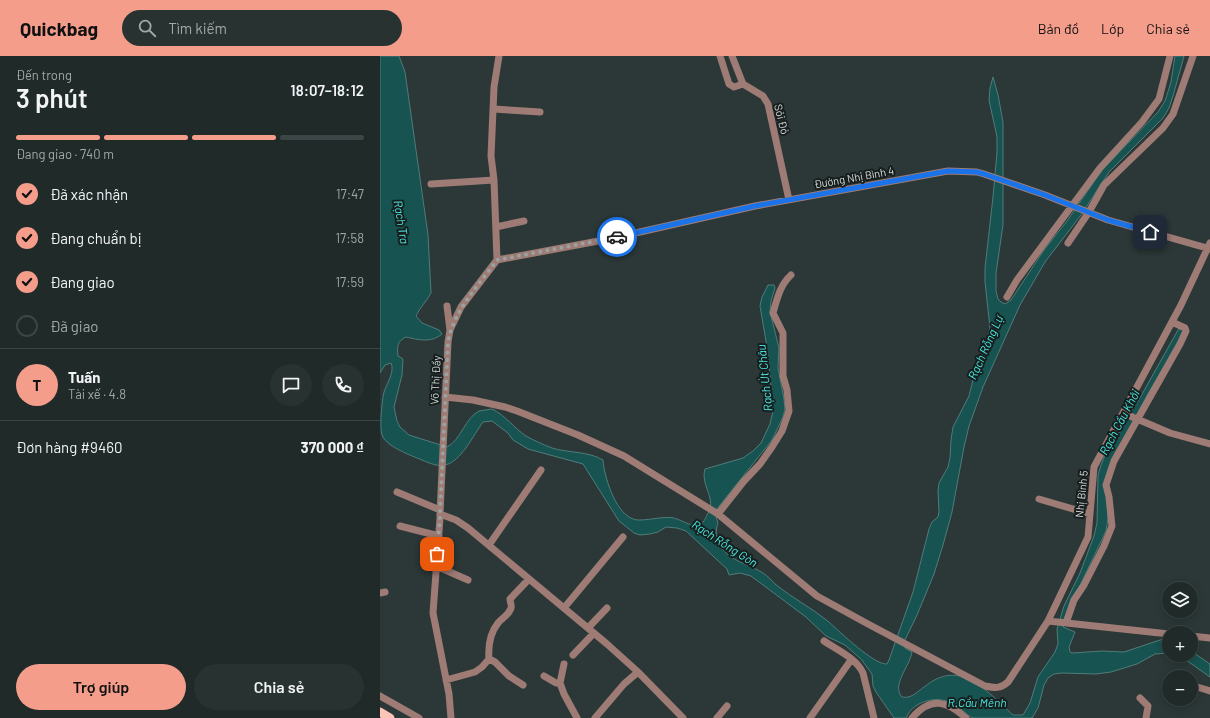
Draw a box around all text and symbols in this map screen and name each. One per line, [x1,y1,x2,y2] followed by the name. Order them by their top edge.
[122,10,402,46] search box
[20,17,98,40] text: Quickbag
[136,17,158,39] icon: search
[168,19,227,37] text: Tìm kiếm
[1038,20,1079,37] text: Bản đồ
[1101,20,1124,37] text: Lớp
[1146,20,1190,37] text: Chia sẻ
[16,67,72,83] text: Đến trong
[290,81,364,99] text: 18:07–18:12
[16,82,88,113] text: 3 phút
[772,103,792,136] street label: Sỏi Đỏ
[16,146,114,162] text: Đang giao · 740 m
[813,164,895,190] street label: Đường Nhị Bình 4
[16,183,38,205] icon: check
[50,185,128,203] text: Đã xác nhận
[336,186,364,202] text: 17:47
[392,199,412,245] water label: Rạch Tra
[1133,215,1167,249] pin
[597,217,637,257] courier
[1139,221,1161,243] icon: home
[606,226,628,248] icon: car
[16,227,38,249] icon: check
[50,229,142,247] text: Đang chuẩn bị
[335,230,364,246] text: 17:58
[16,271,38,293] icon: check
[50,273,115,291] text: Đang giao
[335,274,364,290] text: 17:59
[965,311,1006,381] water label: Rạch Rỗng Lự
[50,317,99,335] text: Đã giao
[754,344,774,412] water label: Rạch Út Châu
[427,355,443,405] street label: Võ Thị Đầy
[270,364,312,406] button: chat
[322,364,364,406] button: phone
[68,368,100,386] text: Tuấn
[33,376,41,394] text: T
[68,386,126,402] text: Tài xế · 4.8
[1096,387,1142,457] water label: Rạch Cầu Khởi
[16,438,122,456] text: Đơn hàng #9460
[301,438,364,456] text: 370 000 ₫
[1072,469,1090,518] street label: Nhị Bình 5
[690,517,760,569] water label: Rạch Rỗng Gòn
[420,537,454,571] pin
[426,543,448,565] icon: bag
[1162,582,1198,706] map controls
[1162,582,1198,618] button: layers
[1162,626,1198,662] button: +
[16,664,186,710] button: Trợ giúp
[194,664,364,710] button: Chia sẻ
[1162,670,1198,706] button: −
[948,695,1006,709] water label: R.Cầu Mênh

